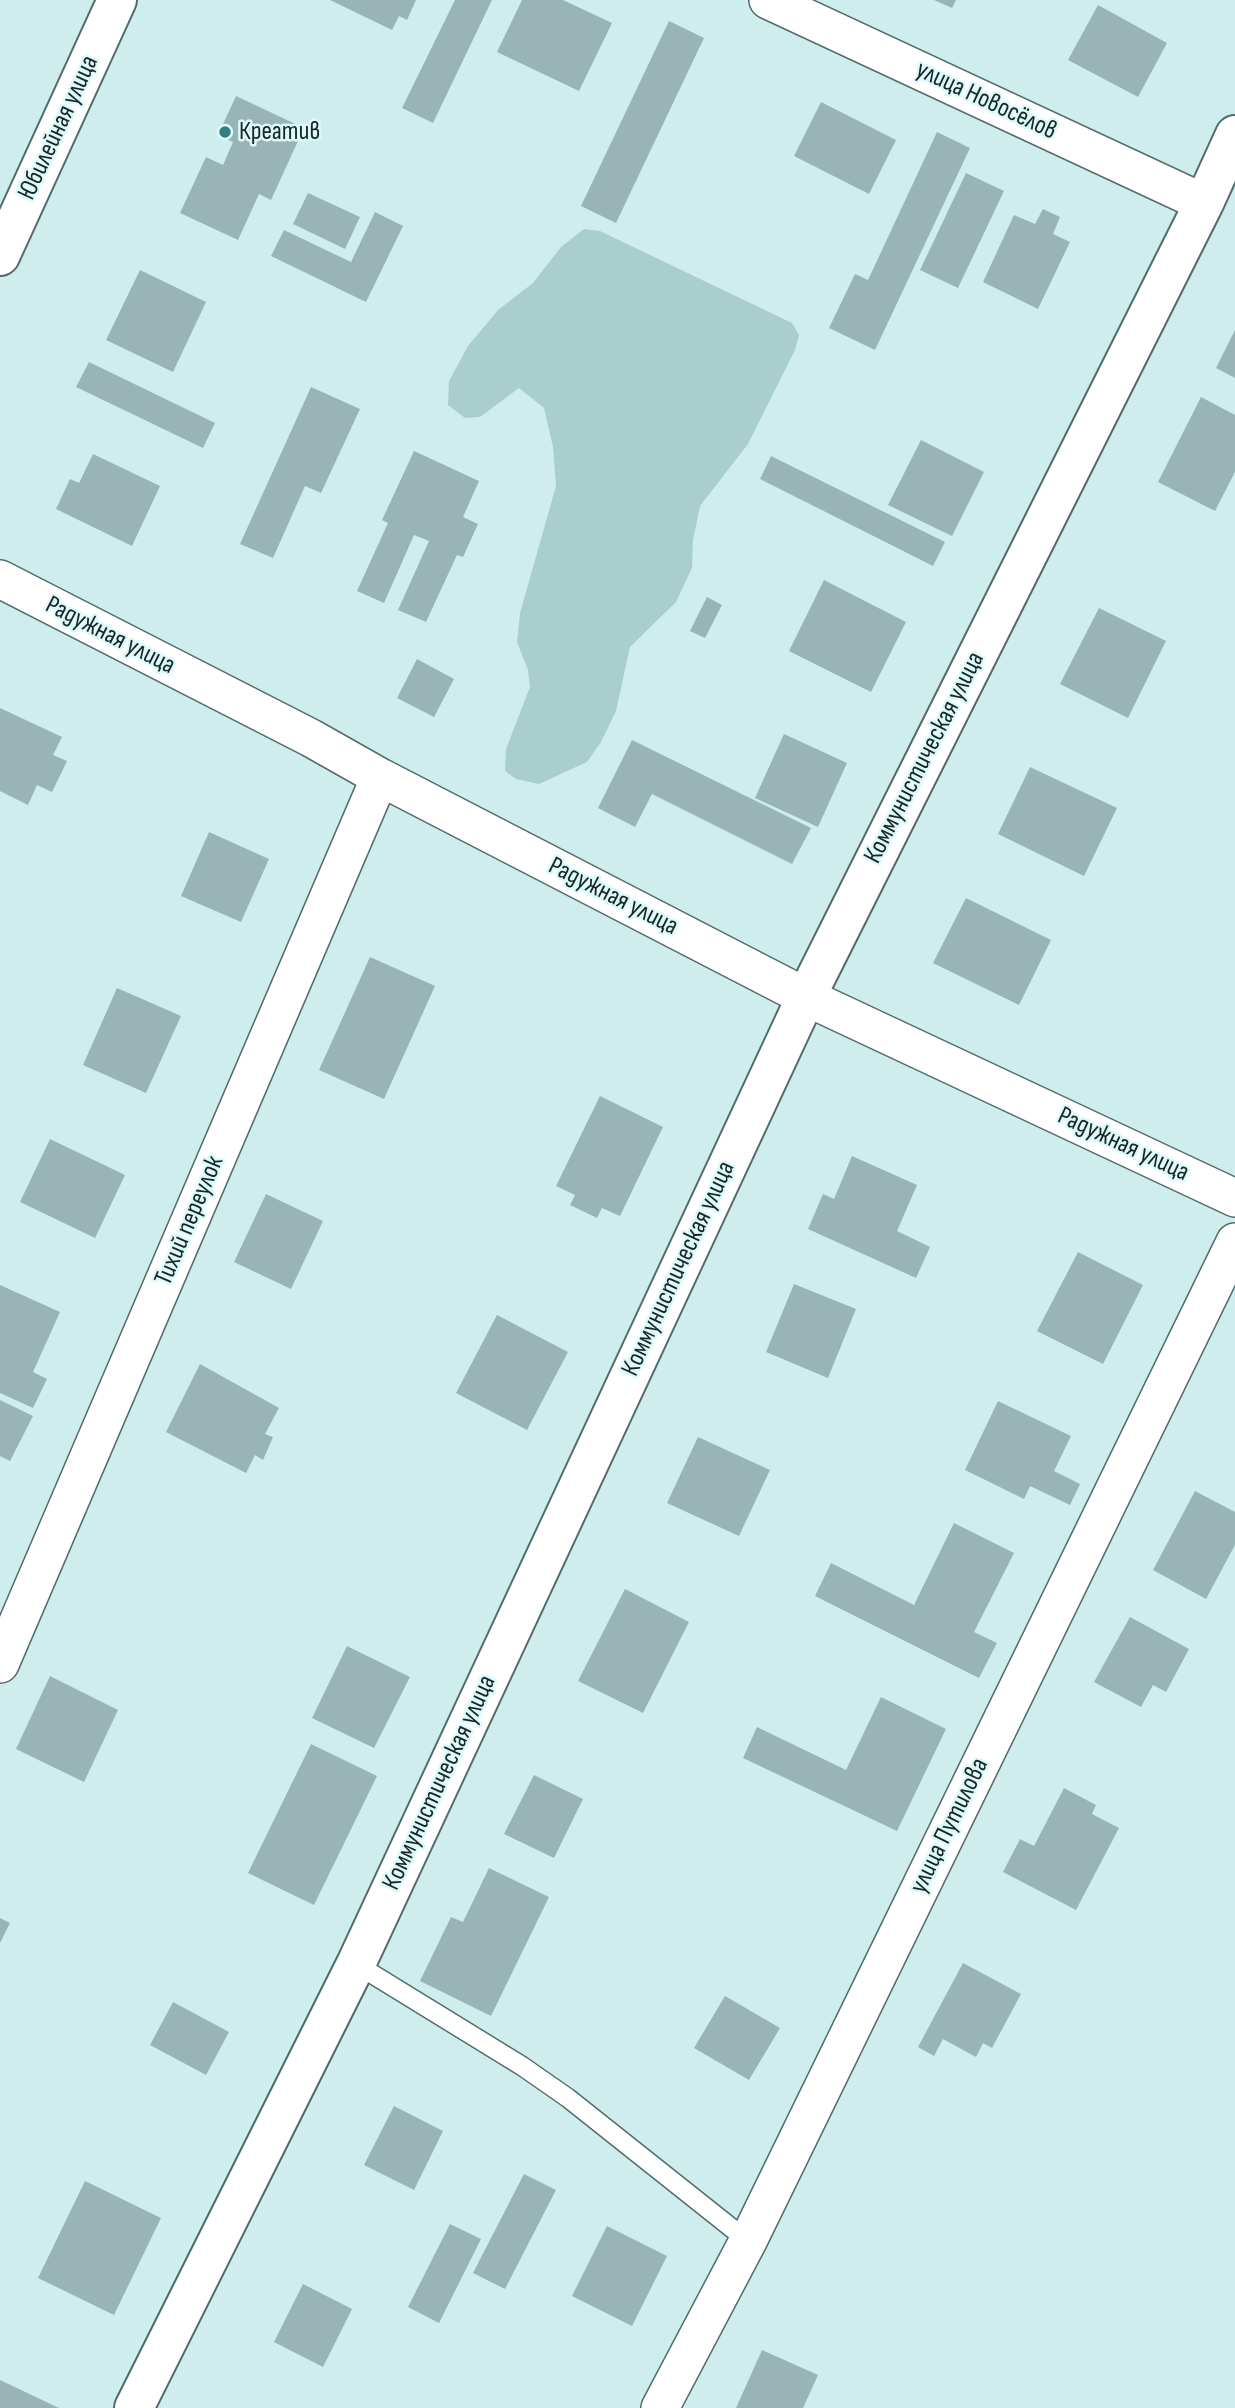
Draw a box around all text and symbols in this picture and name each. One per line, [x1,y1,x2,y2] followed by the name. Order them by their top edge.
[12,51,106,205] street label: Юбилейная улица
[911,55,1061,147] street label: улица Новосёлов
[239,116,320,148] place label: Креатив
[217,124,233,140] marker: Креатив
[40,590,180,682] street label: Радужная улица
[858,647,992,869] street label: Коммунистическая улица
[543,851,683,943] street label: Радужная улица
[1052,1101,1194,1189] street label: Радужная улица
[149,1152,231,1290] street label: Тихий переулок
[616,1157,742,1381] street label: Коммунистическая улица
[377,1671,503,1895] street label: Коммунистическая улица
[904,1753,996,1899] street label: улица Путилова

